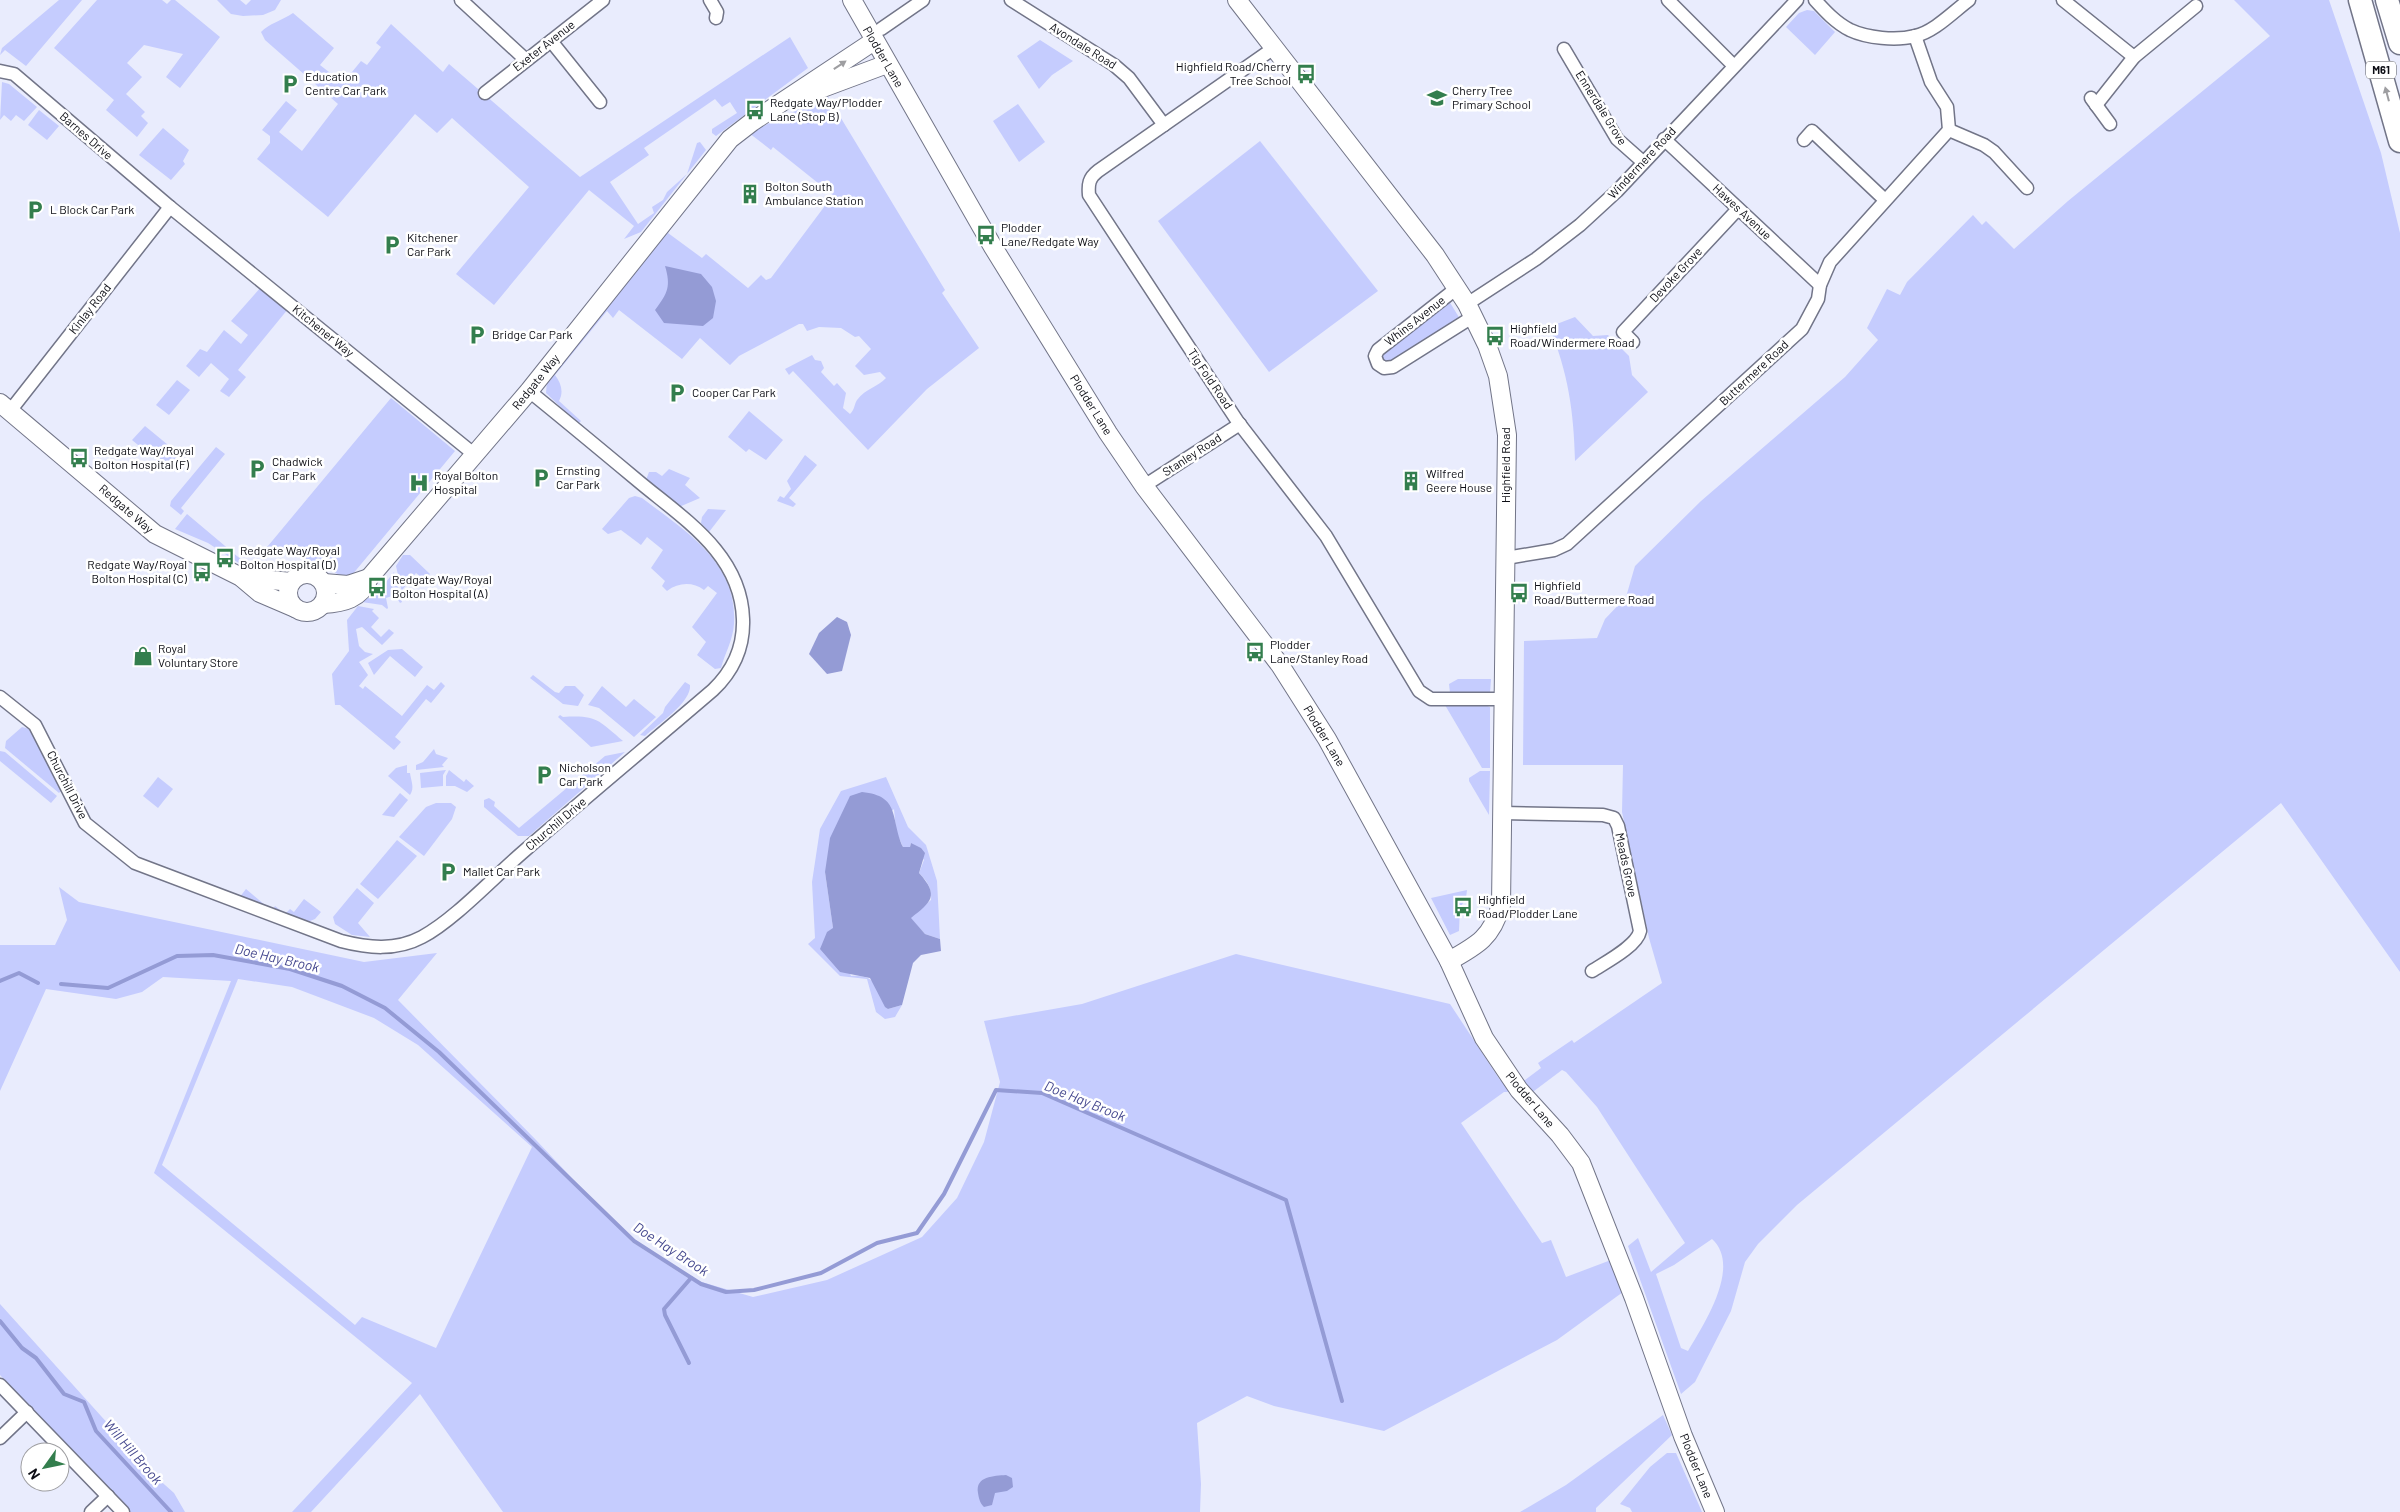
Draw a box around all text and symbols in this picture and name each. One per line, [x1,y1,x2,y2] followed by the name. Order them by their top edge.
[510,17,577,74] street label: Exeter Avenue
[1048,19,1120,71] street label: Avondale Road
[861,23,907,90] street label: Plodder Lane
[1176,59,1291,87] place label: Highfield Road/Cherry Tree School
[834,60,847,70] one-way arrow
[2366,62,2396,78] road number: M61
[1295,63,1317,85] bus stop icon: Highfield Road/Cherry Tree School
[1573,68,1630,147] street label: Ennerdale Grove
[305,69,386,97] place label: Education Centre Car Park
[279,73,301,95] parking icon: Education Centre Car Park
[1452,83,1531,111] place label: Cherry Tree Primary School
[2383,86,2391,101] one-way arrow
[1426,87,1448,109] school or university icon: Cherry Tree Primary School
[770,95,883,123] place label: Redgate Way/Plodder Lane (Stop B)
[744,99,766,121] bus stop icon: Redgate Way/Plodder Lane (Stop B)
[57,108,116,162] street label: Barnes Drive
[1604,123,1678,201] street label: Windermere Road
[765,179,863,207] place label: Bolton South Ambulance Station
[1710,181,1775,242] street label: Hawes Avenue
[739,183,761,205] building icon: Bolton South Ambulance Station
[24,199,46,221] parking icon: L Block Car Park
[50,202,134,216] place label: L Block Car Park
[1001,220,1099,248] place label: Plodder Lane/Redgate Way
[975,224,997,246] bus stop icon: Plodder Lane/Redgate Way
[407,230,458,258] place label: Kitchener Car Park
[381,234,403,256] parking icon: Kitchener Car Park
[1646,244,1704,305] street label: Devoke Grove
[65,280,113,336] street label: Kinlay Road
[1381,292,1447,348] street label: Whins Avenue
[290,301,357,359] street label: Kitchener Way
[1510,321,1635,349] place label: Highfield Road/Windermere Road
[466,324,488,346] parking icon: Bridge Car Park
[1484,325,1506,347] bus stop icon: Highfield Road/Windermere Road
[492,327,572,341] place label: Bridge Car Park
[1716,337,1791,408] street label: Buttermere Road
[1186,346,1236,411] street label: Tig Fold Road
[509,350,562,412] street label: Redgate Way
[1068,372,1116,437] street label: Plodder Lane
[666,382,688,404] parking icon: Cooper Car Park
[692,385,776,399] place label: Cooper Car Park
[1498,427,1512,503] street label: Highfield Road
[1159,430,1224,478] street label: Stanley Road
[94,443,194,471] place label: Redgate Way/Royal Bolton Hospital (F)
[68,447,90,469] bus stop icon: Redgate Way/Royal Bolton Hospital (F)
[272,454,322,482] place label: Chadwick Car Park
[246,458,268,480] parking icon: Chadwick Car Park
[556,463,600,491] place label: Ernsting Car Park
[1426,466,1492,494] place label: Wilfred Geere House
[530,467,552,489] parking icon: Ernsting Car Park
[434,468,498,496] place label: Royal Bolton Hospital
[1400,470,1422,492] building icon: Wilfred Geere House
[408,472,430,494] hospital icon: Royal Bolton Hospital
[97,481,157,536] street label: Redgate Way
[240,543,340,571] place label: Redgate Way/Royal Bolton Hospital (D)
[214,547,236,569] bus stop icon: Redgate Way/Royal Bolton Hospital (D)
[87,557,188,585] place label: Redgate Way/Royal Bolton Hospital (C)
[191,561,213,583] bus stop icon: Redgate Way/Royal Bolton Hospital (C)
[392,572,492,600] place label: Redgate Way/Royal Bolton Hospital (A)
[366,576,388,598] bus stop icon: Redgate Way/Royal Bolton Hospital (A)
[1534,578,1654,606] place label: Highfield Road/Buttermere Road
[1508,582,1530,604] bus stop icon: Highfield Road/Buttermere Road
[1270,637,1368,665] place label: Plodder Lane/Stanley Road
[158,641,238,669] place label: Royal Voluntary Store
[1244,641,1266,663] bus stop icon: Plodder Lane/Stanley Road
[132,645,154,667] shop icon: Royal Voluntary Store
[1301,703,1348,768] street label: Plodder Lane
[45,748,91,821] street label: Churchill Drive
[559,760,611,788] place label: Nicholson Car Park
[533,764,555,786] parking icon: Nicholson Car Park
[522,794,589,853] street label: Churchill Drive
[1613,831,1641,898] street label: Meads Grove
[437,861,459,883] parking icon: Mallet Car Park
[463,864,540,878] place label: Mallet Car Park
[1478,892,1578,920] place label: Highfield Road/Plodder Lane
[1452,896,1474,918] bus stop icon: Highfield Road/Plodder Lane
[233,940,321,976] water label: Doe Hay Brook
[1503,1069,1558,1130] street label: Plodder Lane
[1042,1077,1128,1125] water label: Doe Hay Brook
[631,1218,712,1279] water label: Doe Hay Brook
[100,1416,166,1488] water label: Will Hill Brook
[1678,1431,1716,1500] street label: Plodder Lane
[20,1442,70,1492] north arrow
[24,1466,43,1483] text: N

